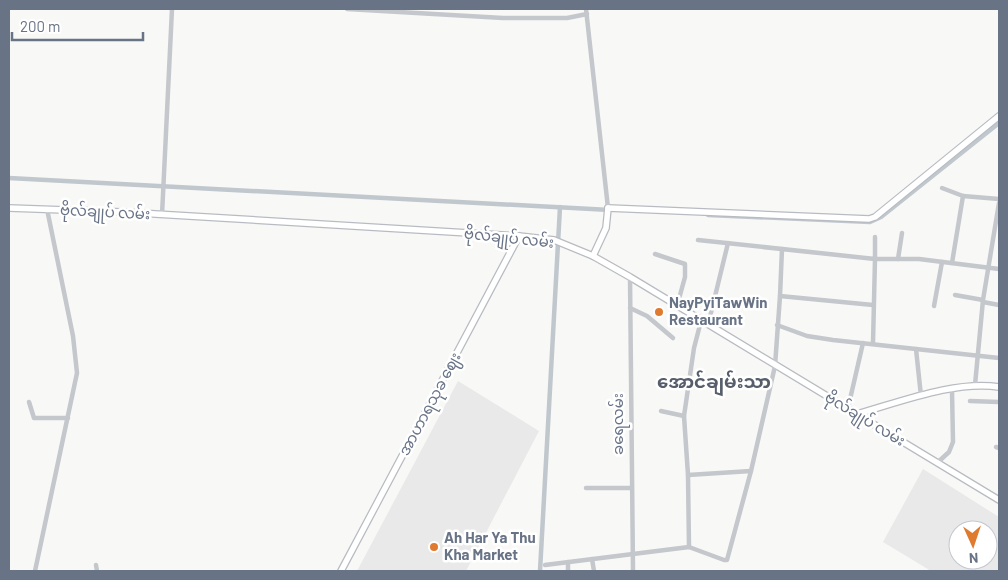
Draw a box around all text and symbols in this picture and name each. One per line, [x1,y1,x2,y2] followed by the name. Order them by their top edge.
[12,10,144,42] scale bar
[20,17,60,35] text: 200 m
[59,200,151,226] street label: ဗိုလ်ချုပ် လမ်း
[463,223,555,255] street label: ဗိုလ်ချုပ် လမ်း
[669,293,767,328] place label: NayPyiTawWin Restaurant
[653,306,665,318] marker: NayPyiTawWin Restaurant
[394,349,467,460] street label: အာဟာရသုခ ဈေး
[657,370,771,397] district label: အောင်ချမ်းသာ
[820,387,909,453] street label: ဗိုလ်ချုပ် လမ်း
[608,393,630,455] street label: ခရေလမ်း
[948,520,998,570] north arrow
[444,528,536,563] place label: Ah Har Ya Thu Kha Market
[428,541,440,553] marker: Ah Har Ya Thu Kha Market
[969,550,979,567] text: N

